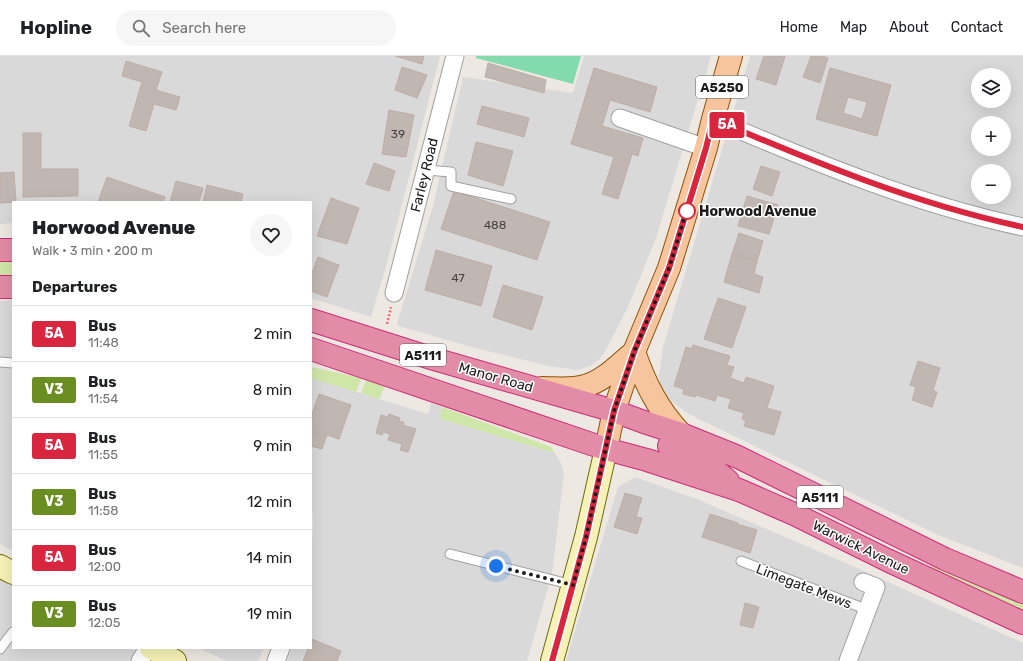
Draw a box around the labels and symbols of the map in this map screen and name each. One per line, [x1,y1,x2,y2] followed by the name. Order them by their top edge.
[696,76,748,98] road number: A5250
[709,112,745,138] line badge: 5A
[391,127,405,141] house number: 39
[407,136,442,214] street label: Farley Road
[678,202,696,220] marker: Horwood Avenue
[699,203,817,220] place label: Horwood Avenue
[484,218,506,232] house number: 488
[451,271,465,285] house number: 47
[400,344,446,366] road number: A5111
[457,359,535,396] street label: Manor Road
[797,486,843,508] road number: A5111
[810,517,912,578] street label: Warwick Avenue
[486,556,506,576] your location
[753,560,854,613] street label: Limegate Mews

